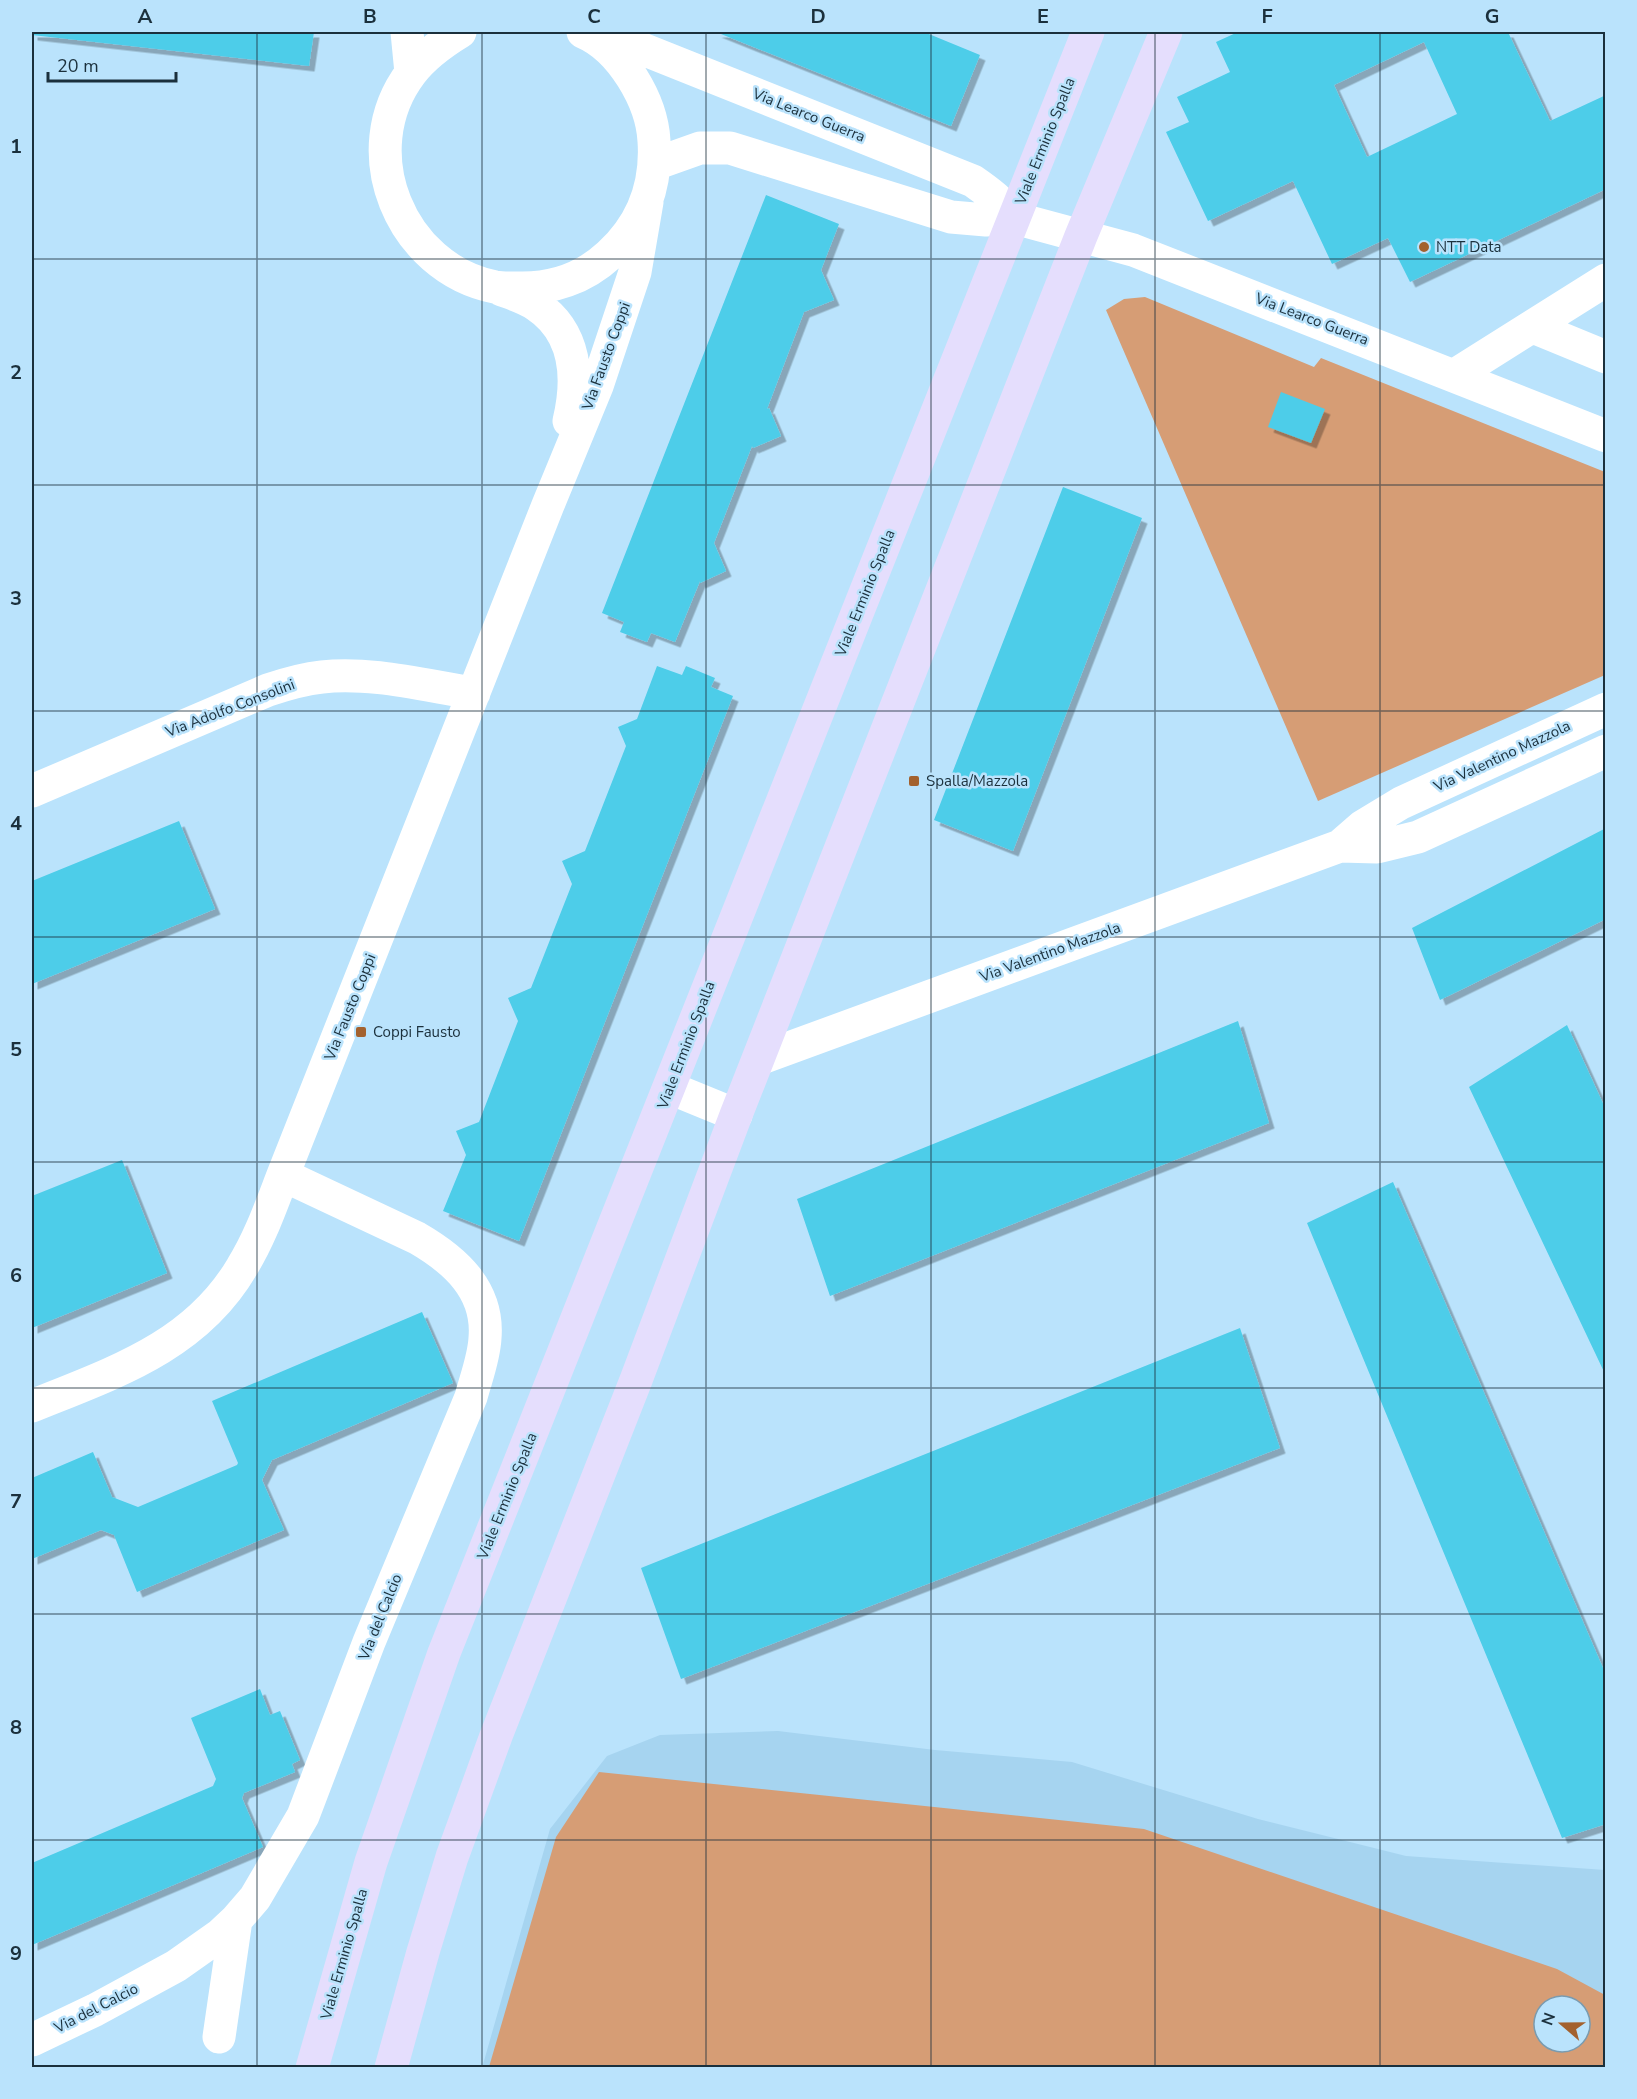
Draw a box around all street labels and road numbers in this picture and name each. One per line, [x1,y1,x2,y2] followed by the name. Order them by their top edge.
[1010,75,1080,208] street label: Viale Erminio Spalla
[749,83,868,147] street label: Via Learco Guerra
[1252,288,1372,350] street label: Via Learco Guerra
[577,299,635,414] street label: Via Fausto Coppi
[830,527,900,660] street label: Viale Erminio Spalla
[162,674,297,742] street label: Via Adolfo Consolini
[1430,716,1574,797] street label: Via Valentino Mazzola
[976,917,1123,987] street label: Via Valentino Mazzola
[319,951,380,1064] street label: Via Fausto Coppi
[652,978,720,1113] street label: Viale Erminio Spalla
[472,1430,542,1563] street label: Viale Erminio Spalla
[353,1571,406,1664] street label: Via del Calcio
[315,1886,372,2023] street label: Viale Erminio Spalla
[50,1978,141,2038] street label: Via del Calcio

